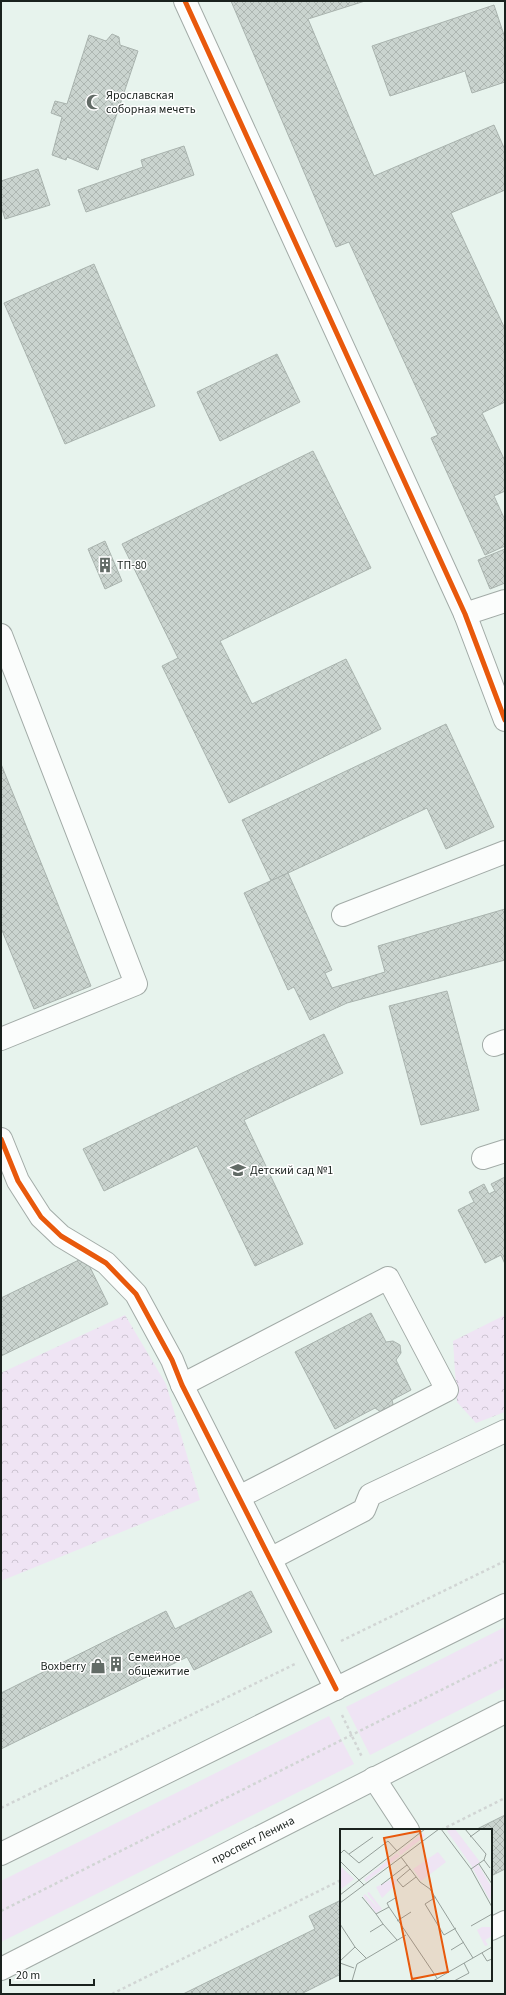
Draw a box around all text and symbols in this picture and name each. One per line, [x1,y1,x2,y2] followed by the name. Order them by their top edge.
[106,87,196,118] place label: Ярославская соборная мечеть
[85,93,103,111] mosque icon: Ярославская соборная мечеть
[96,556,114,574] building icon: ТП-80
[117,557,147,574] place label: ТП-80
[229,1161,247,1179] school or university icon: Детский сад №1
[250,1162,333,1179] place label: Детский сад №1
[128,1649,189,1680] place label: Семейное общежитие
[107,1655,125,1673] building icon: Семейное общежитие
[89,1657,107,1675] shop icon: Boxberry
[40,1658,86,1675] place label: Boxberry
[209,1812,298,1869] street label: проспект Ленина
[340,1829,492,1981] inset map
[10,1961,94,1987] scale bar
[16,1967,40,1984] text: 20 m

